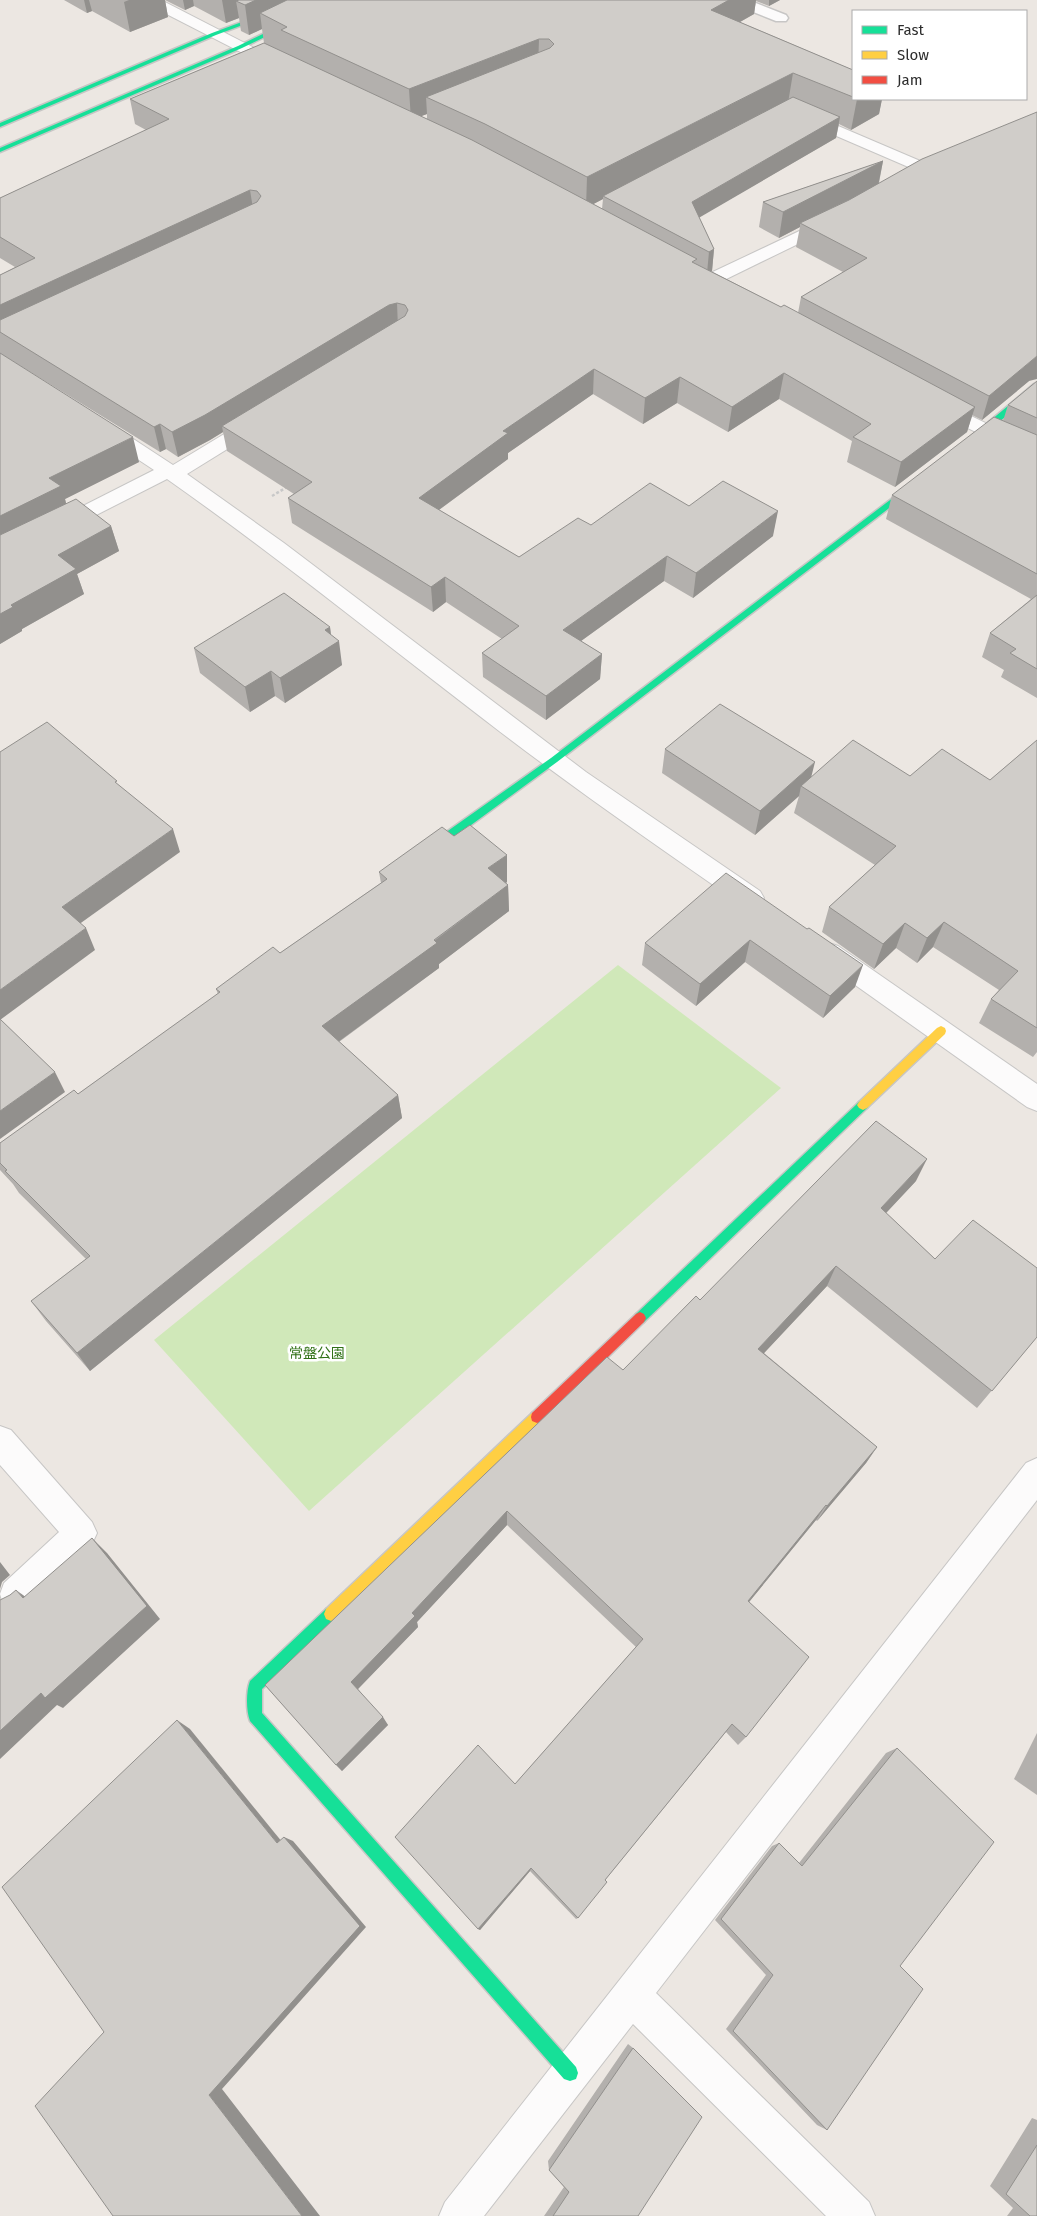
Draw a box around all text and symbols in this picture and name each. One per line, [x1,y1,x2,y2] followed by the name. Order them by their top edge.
[852,10,1027,100] legend
[897,21,924,39] text: Fast
[897,46,929,64] text: Slow
[897,71,923,89] text: Jam
[289,1345,345,1362] park label: 常盤公園

